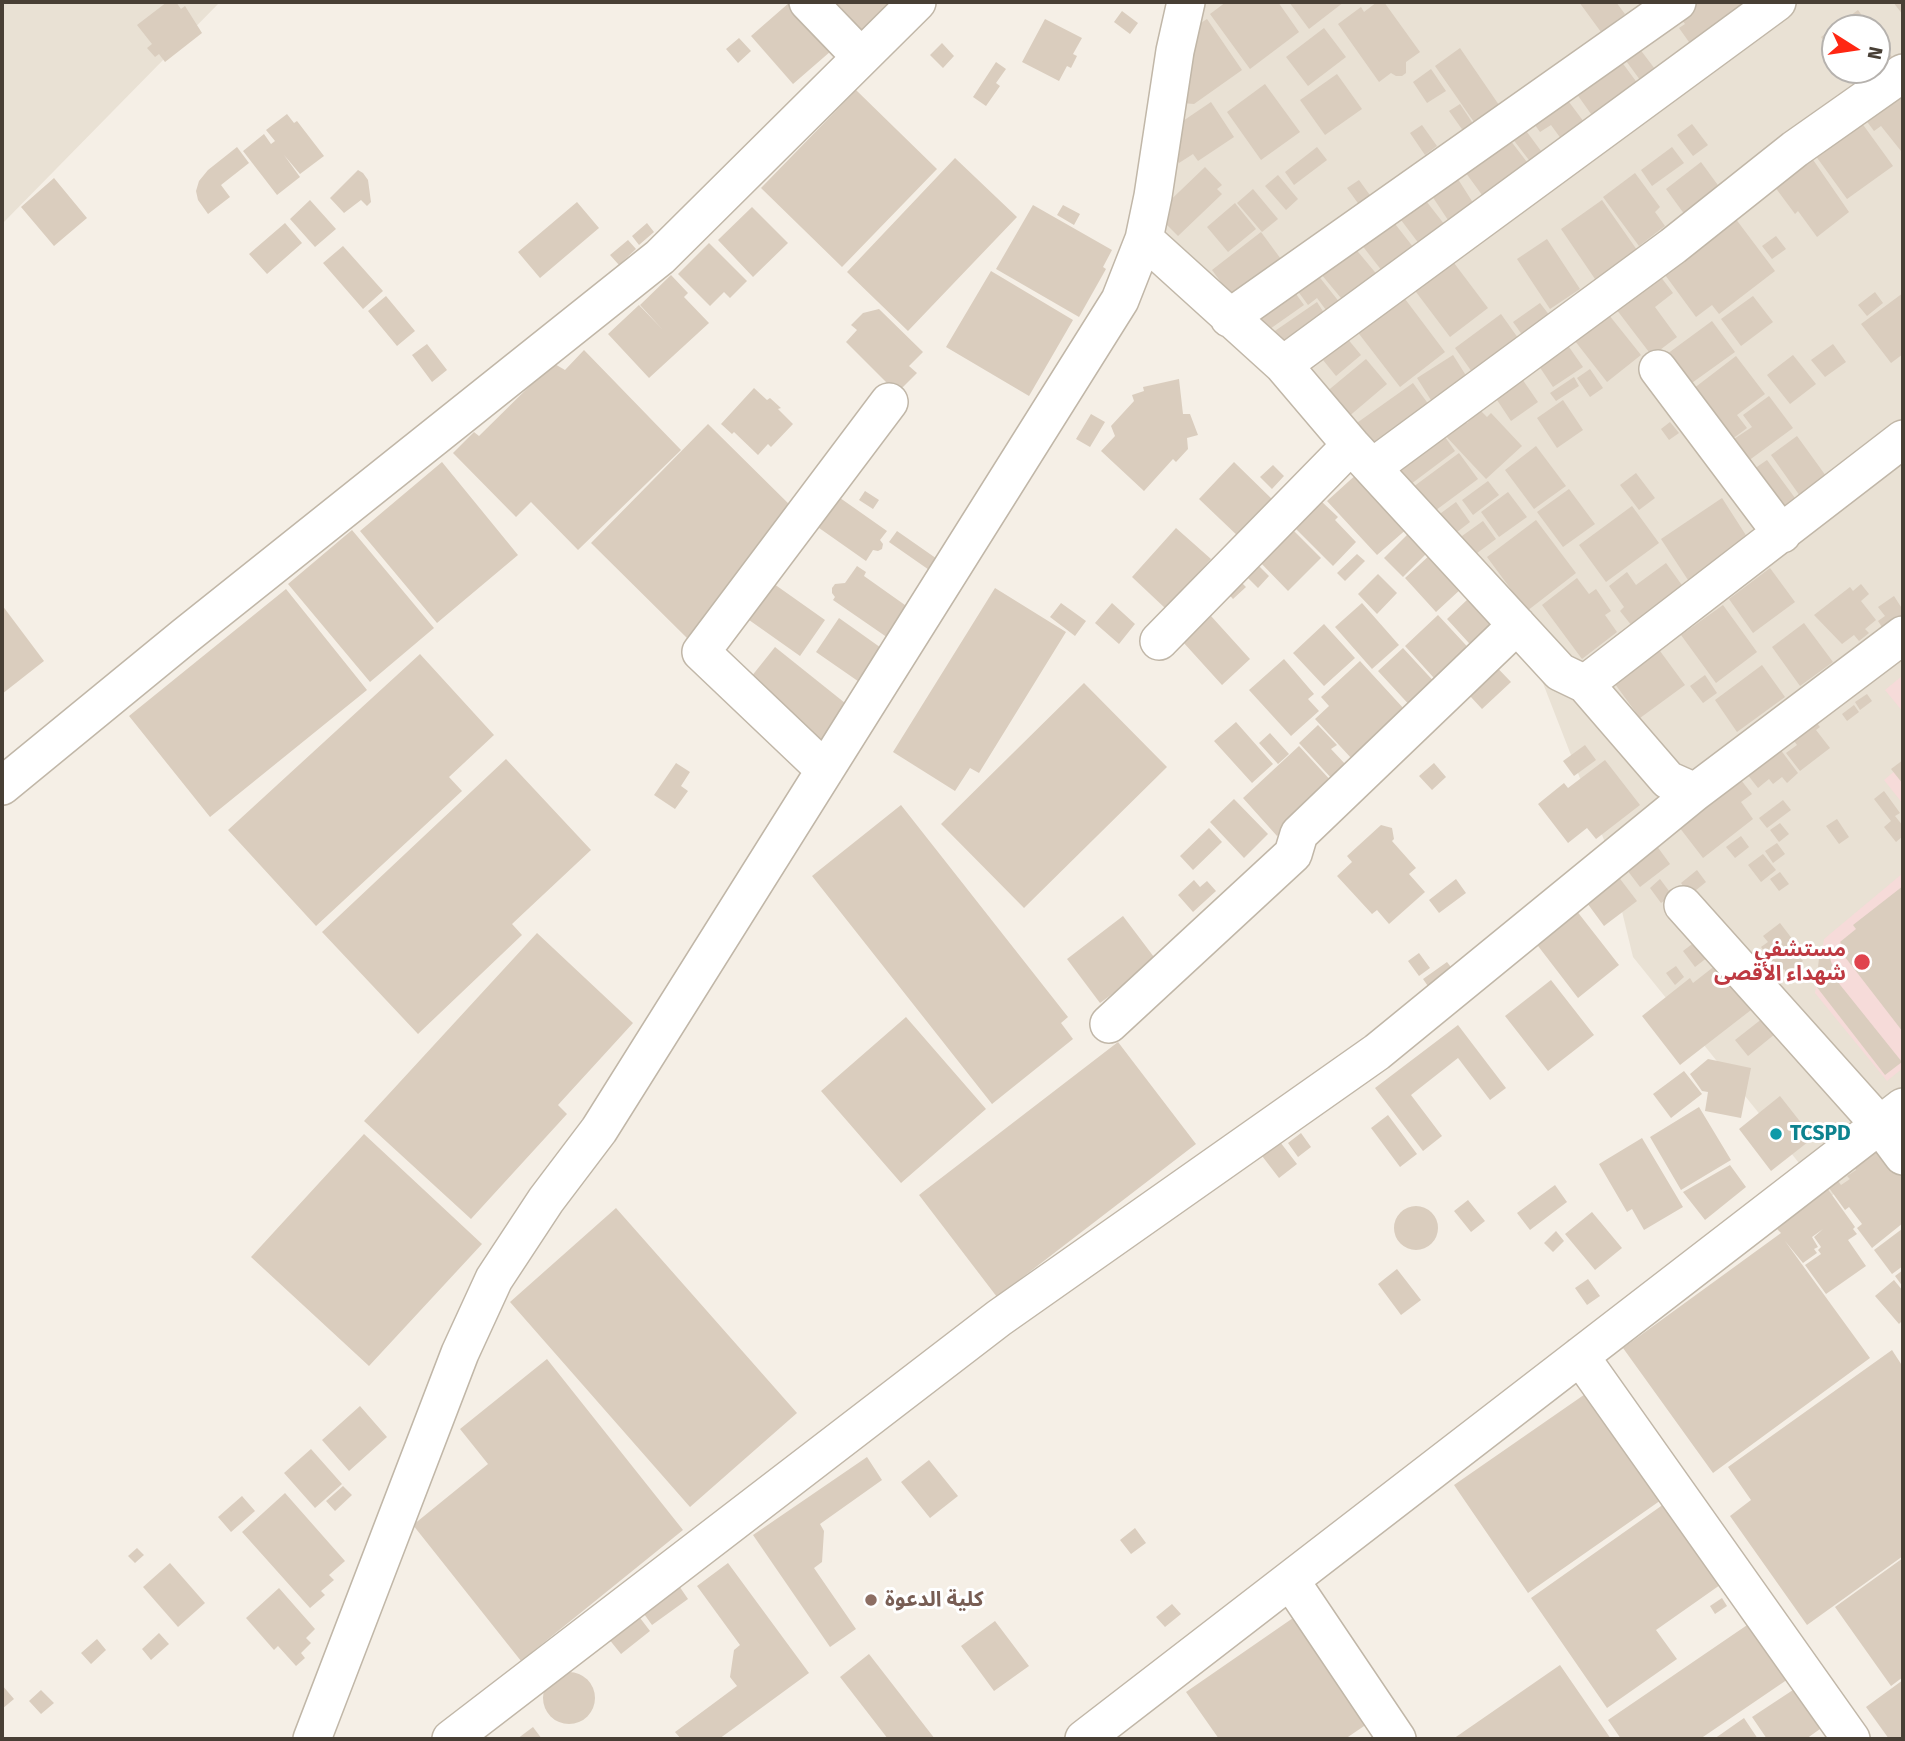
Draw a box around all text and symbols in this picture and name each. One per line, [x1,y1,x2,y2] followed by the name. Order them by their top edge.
[1821,14,1891,84] north arrow
[1863,44,1888,62] text: N
[1714,937,1846,987] place label: مستشفى شهداء الأقصى
[1852,952,1872,972] marker: مستشفى شهداء الأقصى
[1790,1121,1851,1147] place label: TCSPD
[1768,1126,1784,1142] marker: TCSPD
[885,1587,984,1613] place label: كلية الدعوة
[863,1592,879,1608] marker: كلية الدعوة

